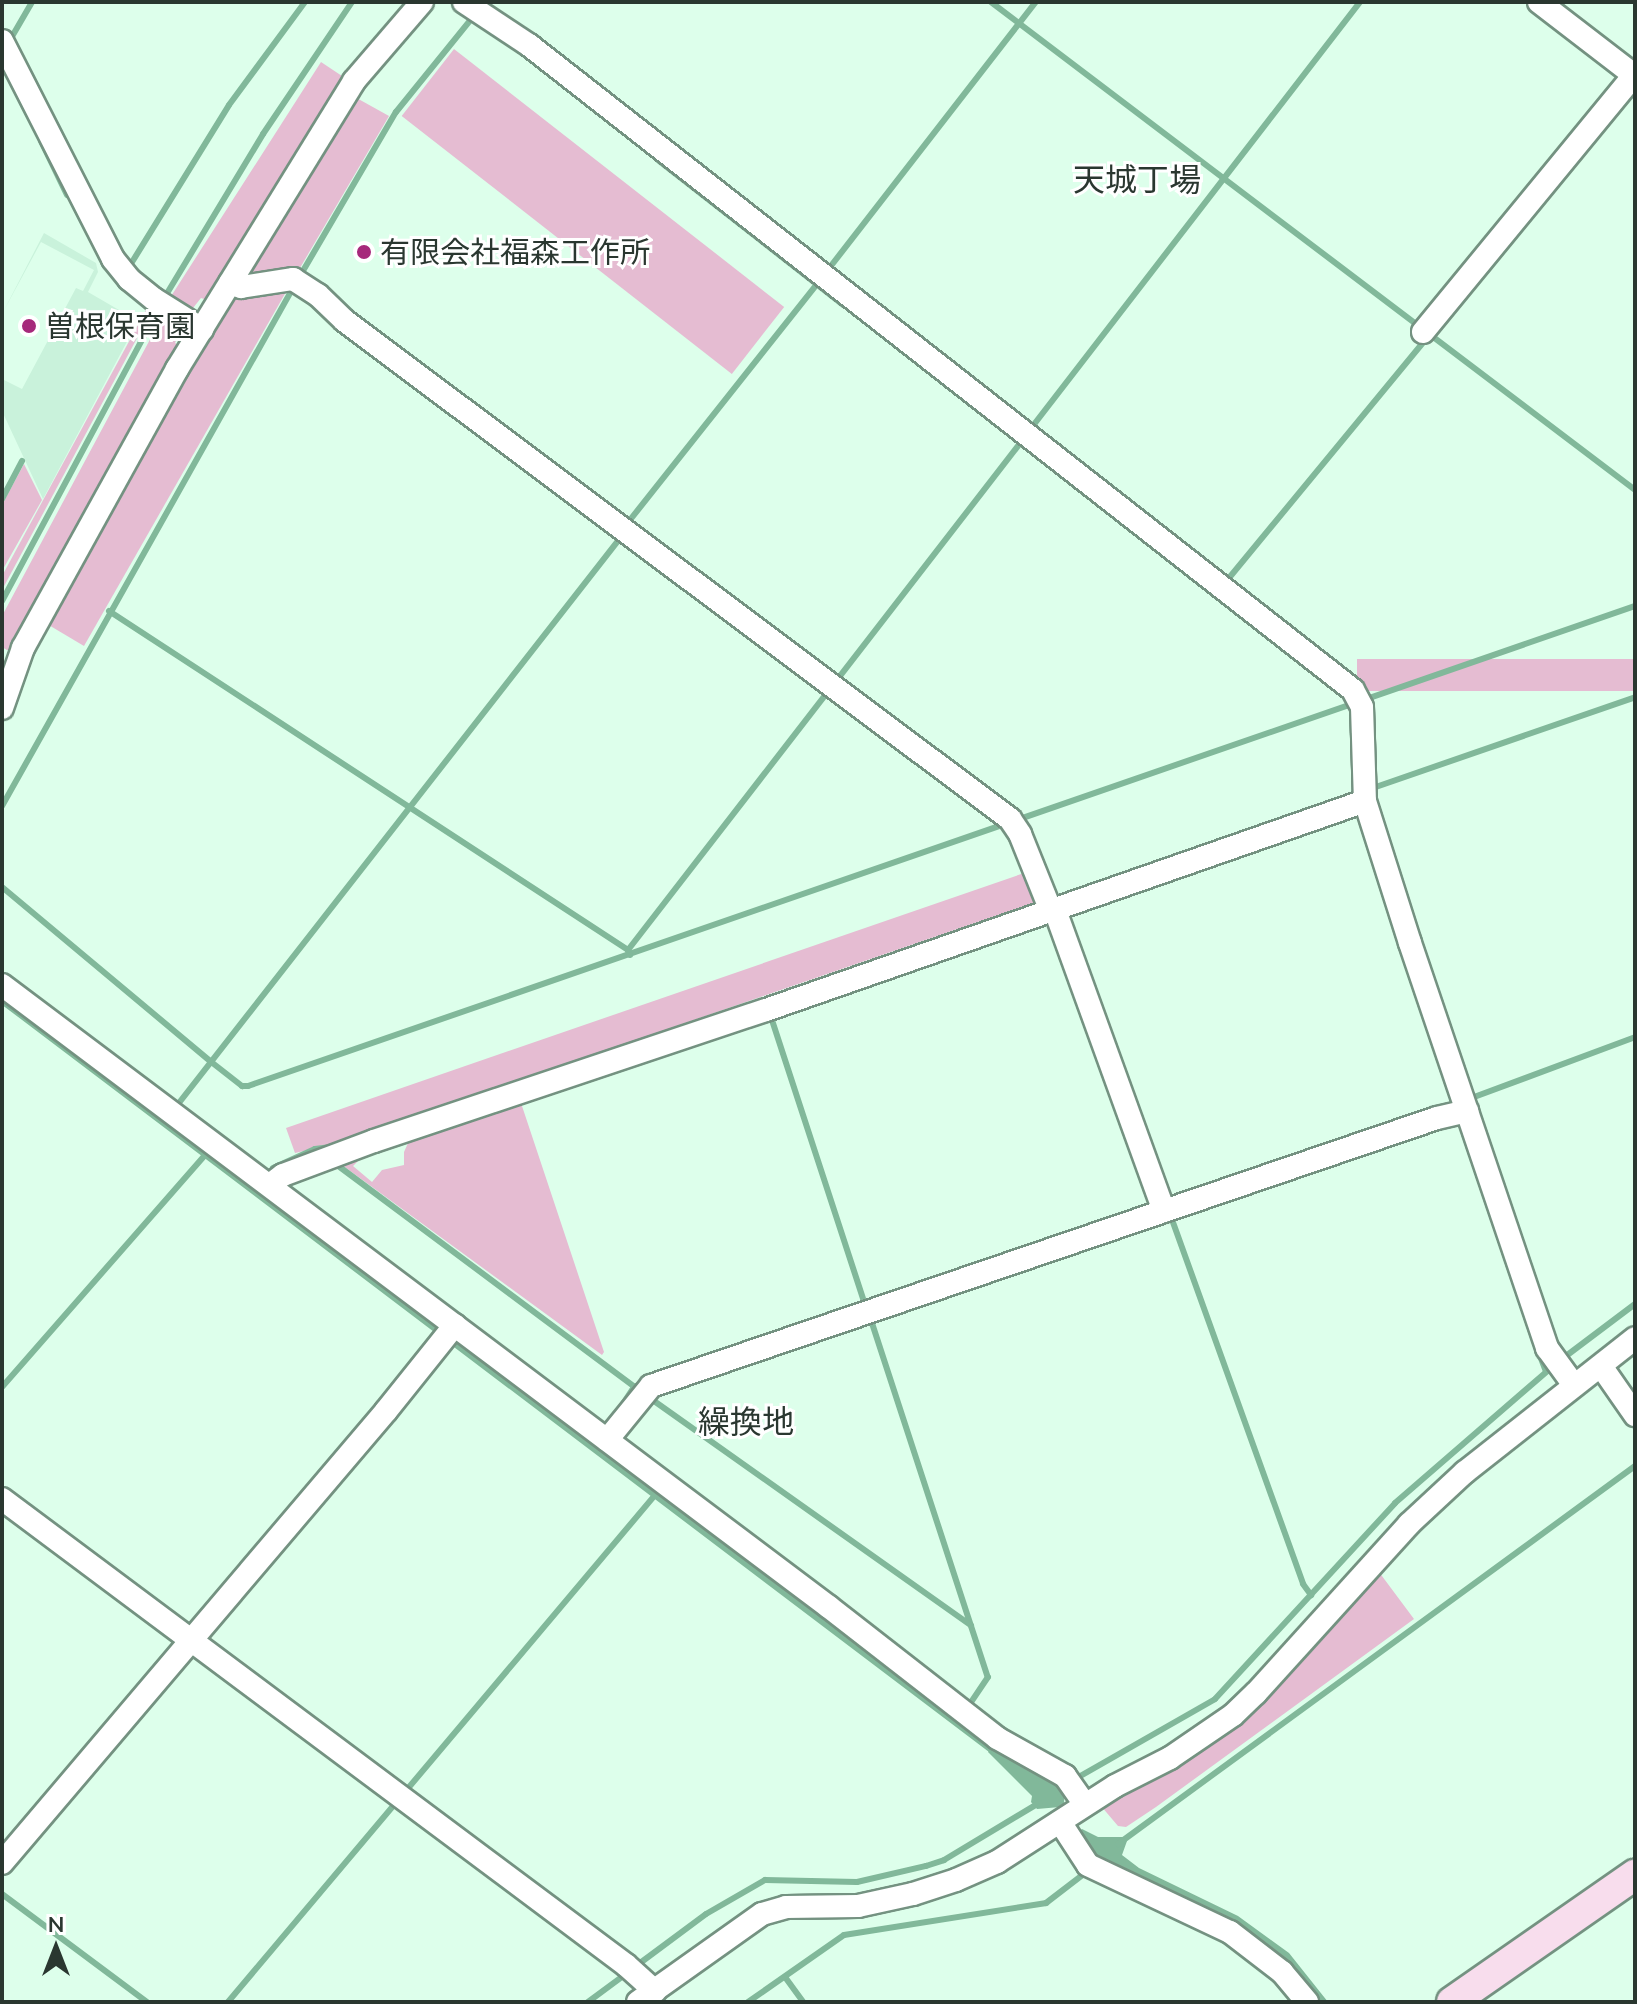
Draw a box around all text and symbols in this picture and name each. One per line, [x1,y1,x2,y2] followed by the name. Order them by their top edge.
[1073,160,1201,198] district label: 天城丁場
[380,234,650,270] place label: 有限会社福森工作所
[355,243,373,261] marker: 有限会社福森工作所
[45,308,195,344] place label: 曽根保育園
[20,317,38,335] marker: 曽根保育園
[698,1402,794,1440] district label: 繰換地
[16,1908,96,1988] north arrow
[48,1910,64,1938] text: N

